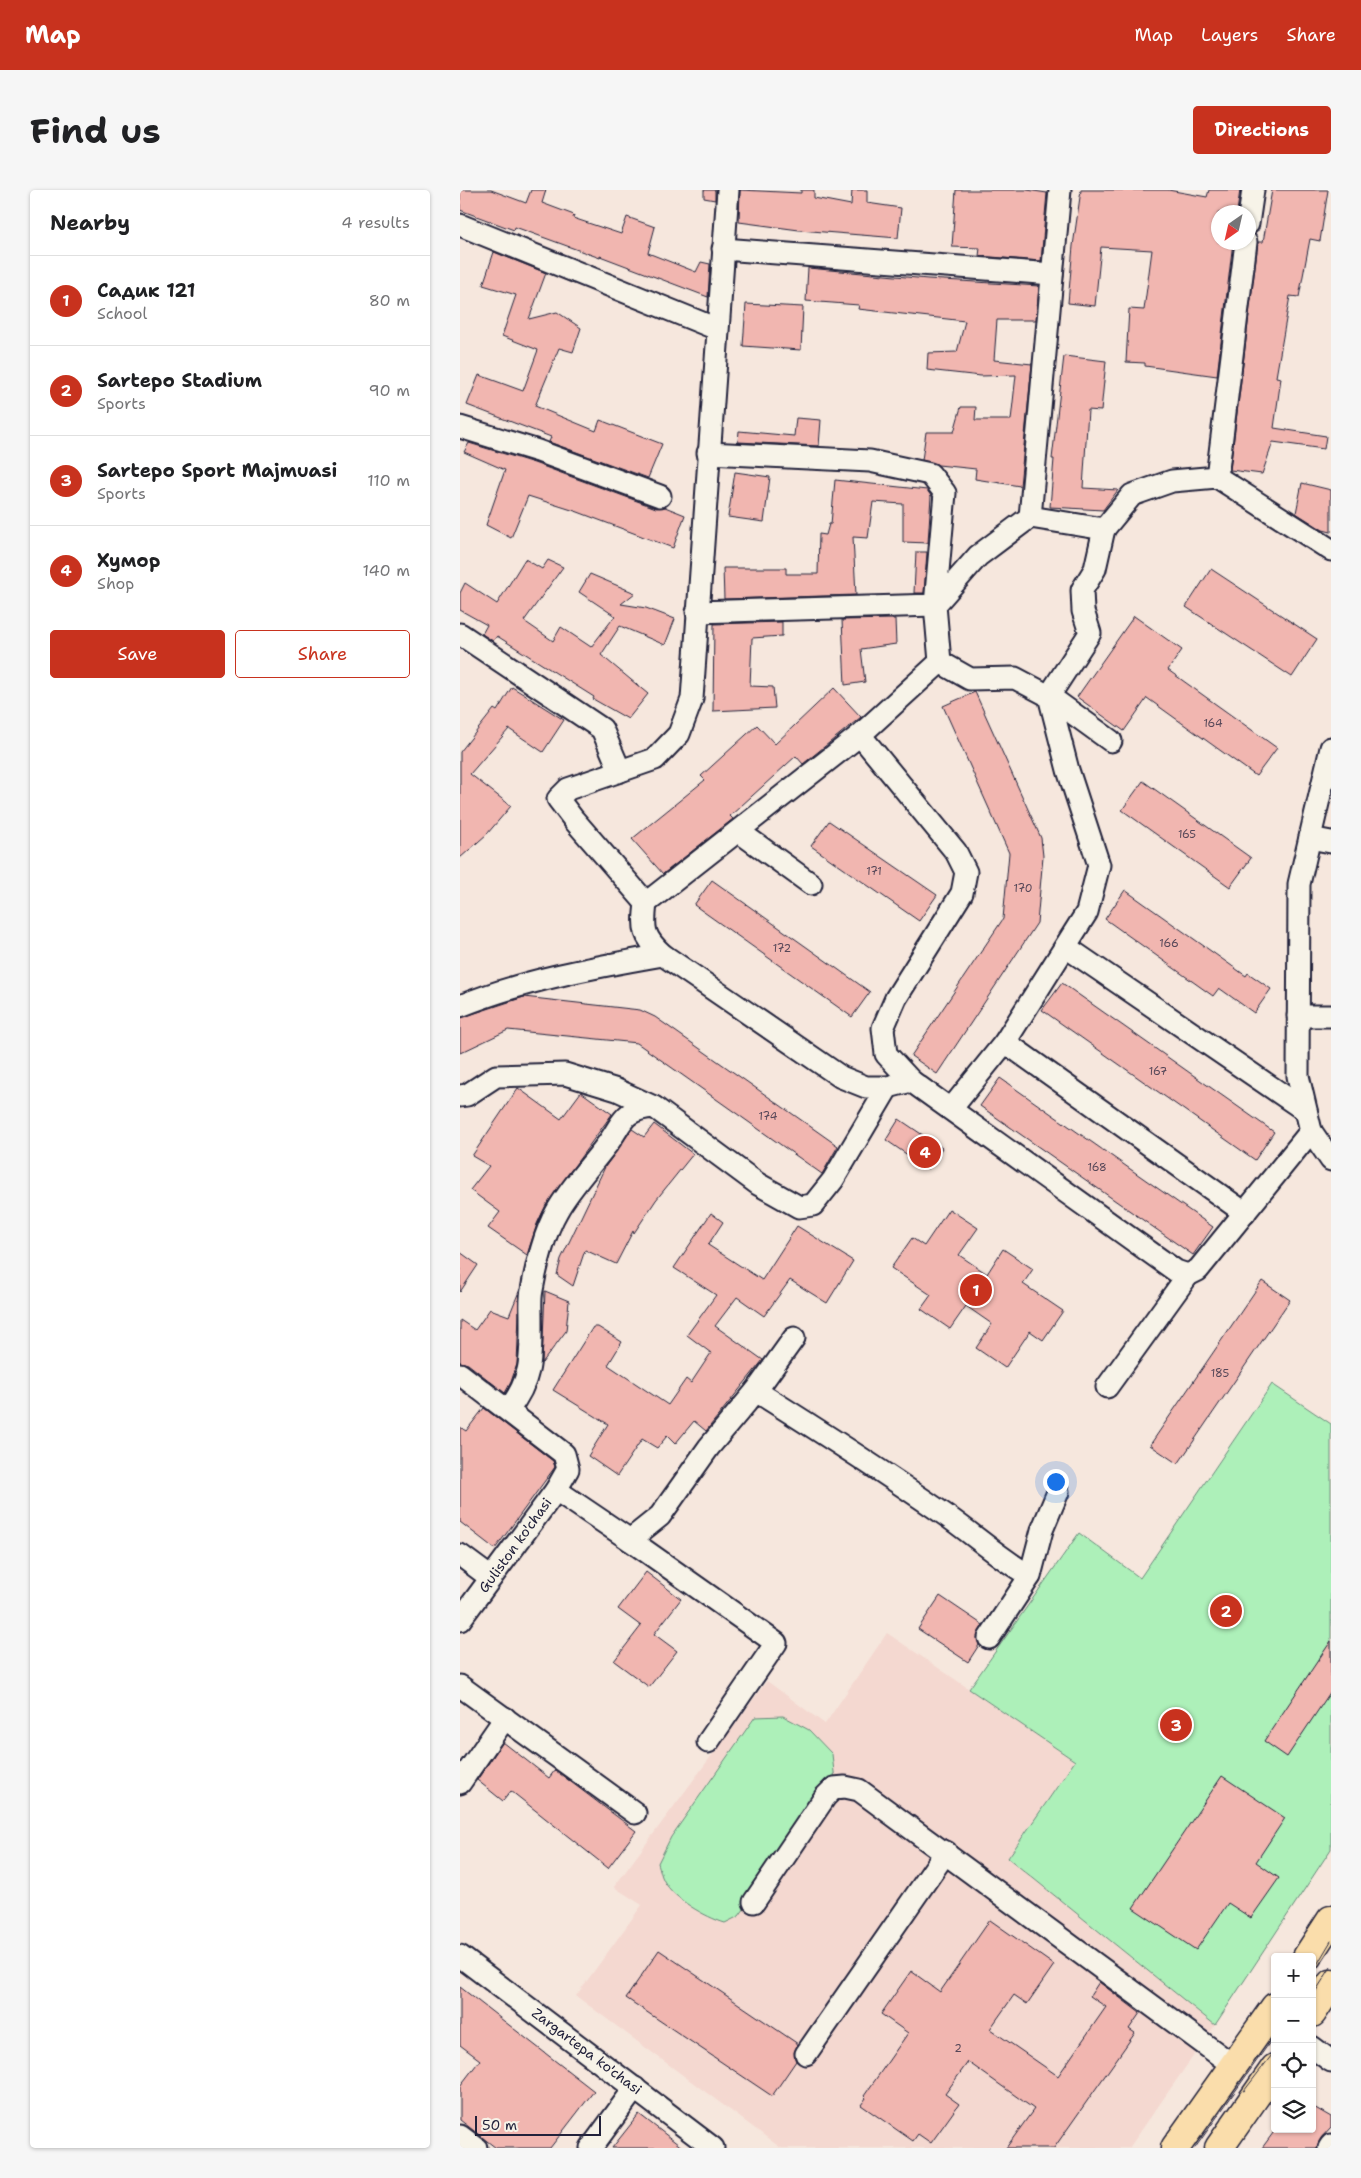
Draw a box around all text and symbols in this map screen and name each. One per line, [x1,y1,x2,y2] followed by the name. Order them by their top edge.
[25,19,81,51] text: Map
[1135,23,1173,47] text: Map
[1201,23,1258,47] text: Layers
[1286,23,1336,47] text: Share
[1193,106,1331,154] button: Directions
[30,107,161,154] text: Find us
[1211,205,1256,250] north arrow
[50,209,130,237] text: Nearby
[341,212,410,233] text: 4 results
[97,278,195,303] text: Садик 121
[62,290,70,311] text: 1
[369,290,410,311] text: 80 m
[97,303,147,324] text: School
[97,368,262,393] text: Sartepo Stadium
[60,380,72,401] text: 2
[369,380,410,401] text: 90 m
[97,393,146,414] text: Sports
[97,458,337,483] text: Sartepo Sport Majmuasi
[60,470,72,491] text: 3
[367,470,410,491] text: 110 m
[97,483,146,504] text: Sports
[97,548,160,573] text: Хумор
[60,560,72,581] text: 4
[363,560,410,581] text: 140 m
[97,573,134,594] text: Shop
[50,630,225,678] button: Save
[235,630,410,678] button: Share
[1203,716,1223,731] house number: 164
[1178,827,1196,842] house number: 165
[866,864,882,879] house number: 171
[1013,881,1033,896] house number: 170
[1159,936,1179,951] house number: 166
[773,941,791,956] house number: 172
[1149,1064,1167,1079] house number: 167
[759,1109,778,1124] house number: 174
[909,1133,941,1171] pin: 4
[1087,1160,1107,1175] house number: 168
[960,1271,992,1309] pin: 1
[1211,1366,1230,1381] house number: 185
[1043,1469,1069,1495] your location
[474,1494,556,1596] street label: Guliston ko'chasi
[1210,1592,1242,1630] pin: 2
[1160,1706,1192,1744] pin: 3
[1271,1953,1316,2133] map controls
[1271,1953,1316,1998] button: +
[1271,1998,1316,2043] button: −
[528,2004,646,2098] street label: Zargartepa ko'chasi
[954,2041,962,2056] house number: 2
[1271,2043,1316,2088] button: locate
[1271,2088,1316,2133] button: layers
[475,2113,601,2136] scale bar
[482,2116,517,2134] text: 50 m

